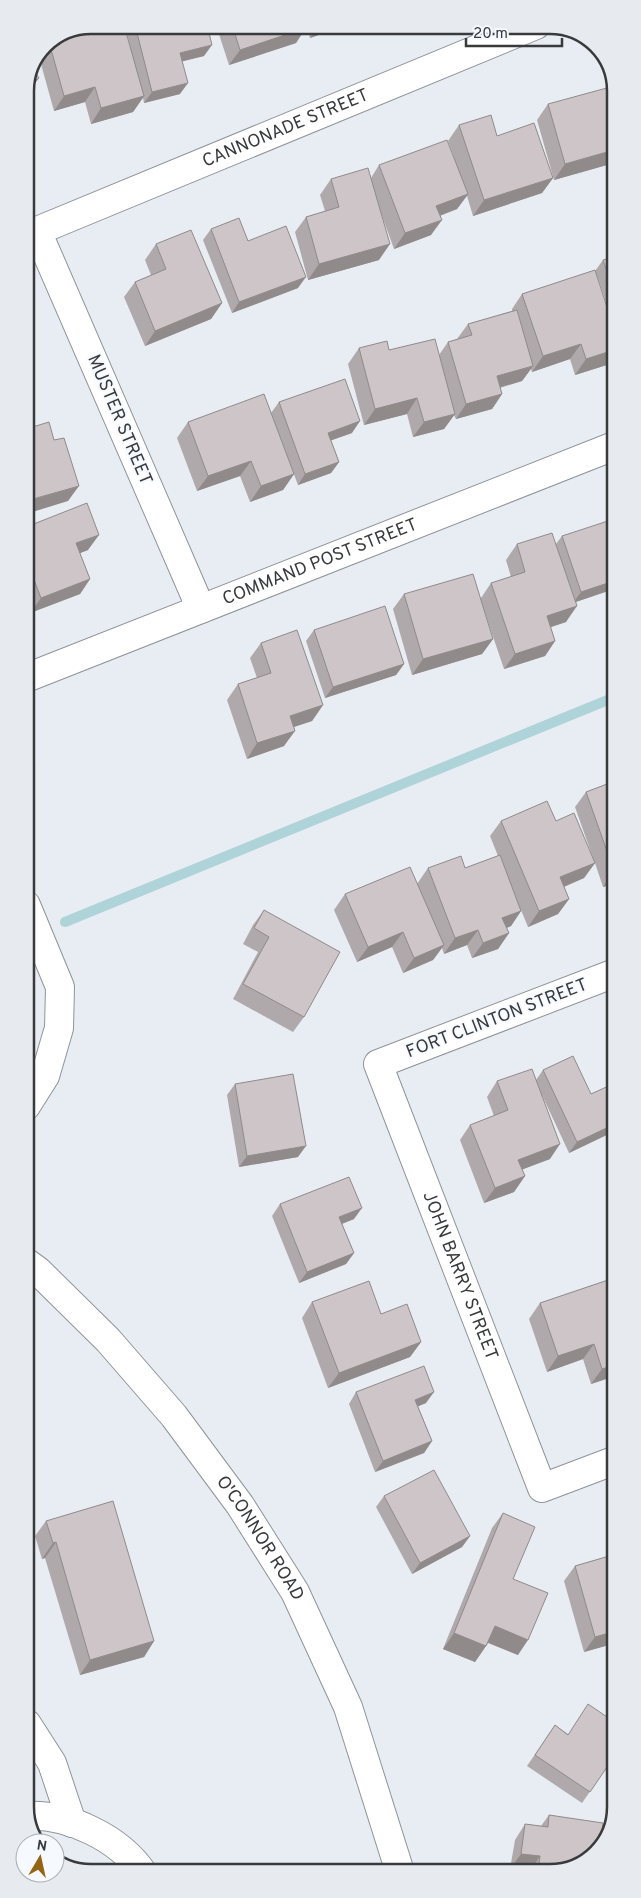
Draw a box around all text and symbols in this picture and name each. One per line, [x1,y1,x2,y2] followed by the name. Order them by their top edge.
[466,15,562,47] scale bar
[473,25,508,44] text: 20 m
[199,84,372,173] street label: CANNONADE STREET
[81,351,157,489] street label: MUSTER STREET
[219,513,421,611] street label: COMMAND POST STREET
[403,974,591,1064] street label: FORT CLINTON STREET
[417,1188,503,1364] street label: JOHN BARRY STREET
[211,1471,309,1604] street label: O'CONNOR ROAD
[15,1833,65,1883] north arrow
[35,1837,48,1856] text: N

